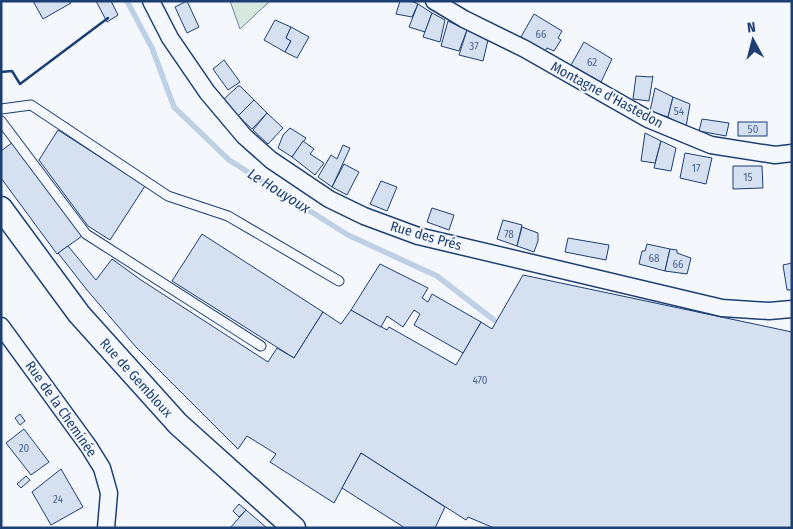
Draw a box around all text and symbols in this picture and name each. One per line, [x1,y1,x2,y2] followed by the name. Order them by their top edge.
[728,15,778,65] north arrow
[746,19,757,37] text: N
[536,28,547,41] house number: 66
[469,40,479,53] house number: 37
[587,56,597,69] house number: 62
[548,58,666,132] street label: Montagne d'Hastedon
[674,105,685,118] house number: 54
[748,123,759,136] house number: 50
[692,162,701,175] house number: 17
[244,165,314,218] water label: Le Houyoux
[743,171,753,184] house number: 15
[388,218,464,254] street label: Rue des Prés
[504,228,514,241] house number: 78
[649,252,660,265] house number: 68
[673,258,684,271] house number: 66
[96,335,177,422] street label: Rue de Gembloux
[22,358,101,460] street label: Rue de la Cheminée
[472,374,488,387] house number: 470
[19,442,30,455] house number: 20
[53,493,64,506] house number: 24

